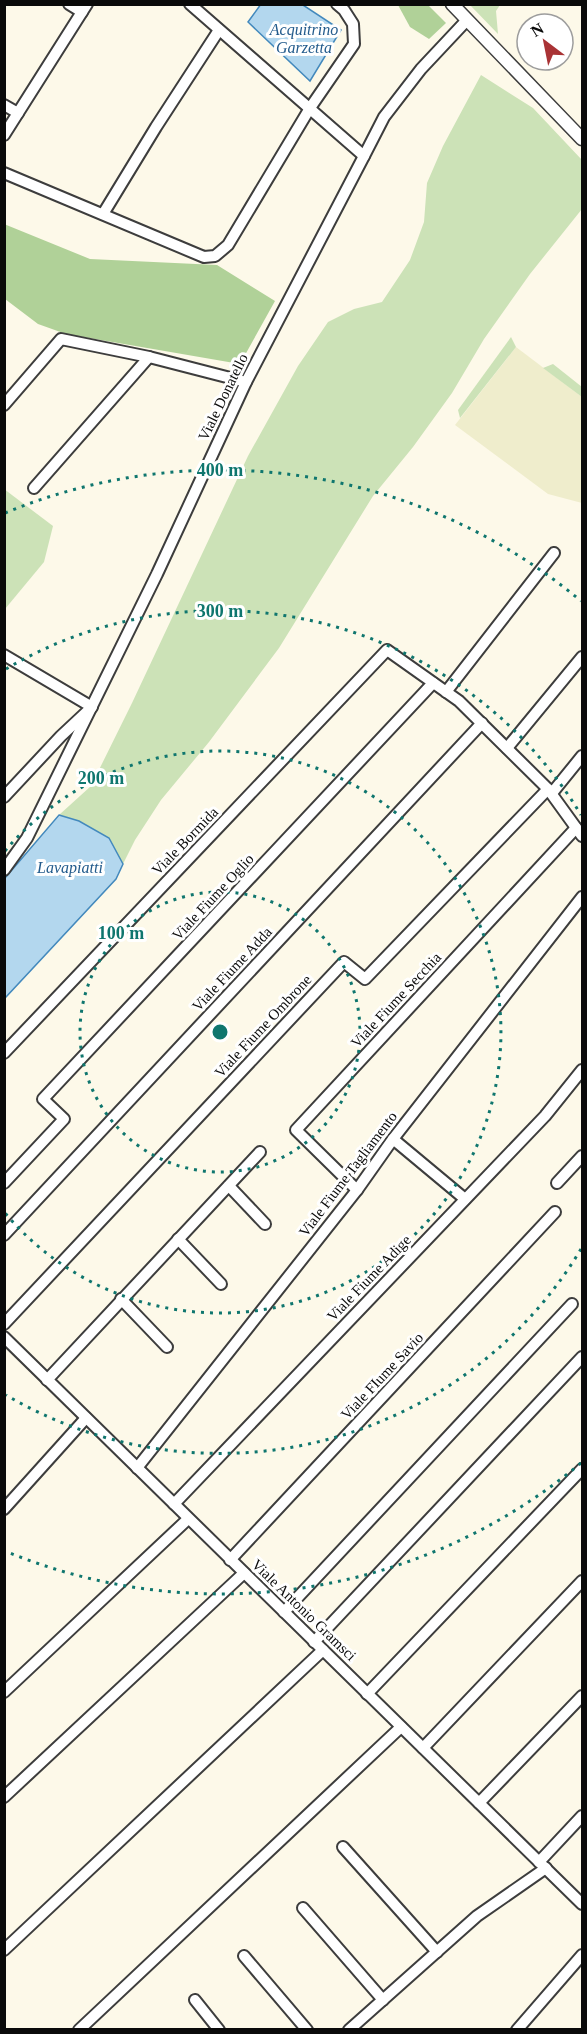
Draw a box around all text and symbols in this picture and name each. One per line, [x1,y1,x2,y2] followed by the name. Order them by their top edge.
[515,12,575,72] north arrow
[528,19,547,40] text: N
[269,21,338,56] water label: Acquitrino Garzetta
[195,351,251,443] street label: Viale Donatello
[197,460,243,480] text: 400 m
[197,601,243,621] text: 300 m
[78,768,124,788] text: 200 m
[149,804,221,878] street label: Viale Bormida
[169,851,257,943] street label: Viale Fiume Oglio
[36,859,103,877] water label: Lavapiatti
[98,923,144,943] text: 100 m
[189,923,275,1014] street label: Viale Fiume Adda
[348,949,444,1051] street label: Viale Fiume Secchia
[211,971,315,1080] street label: Viale Fiume Ombrone
[210,1022,230,1042] centre of rings
[296,1109,400,1239] street label: Viale Fiume Tagliamento
[324,1231,414,1324] street label: Viale Fiume Adige
[338,1329,426,1423] street label: Viale FIume Savio
[249,1556,359,1664] street label: Viale Antonio Gramsci

